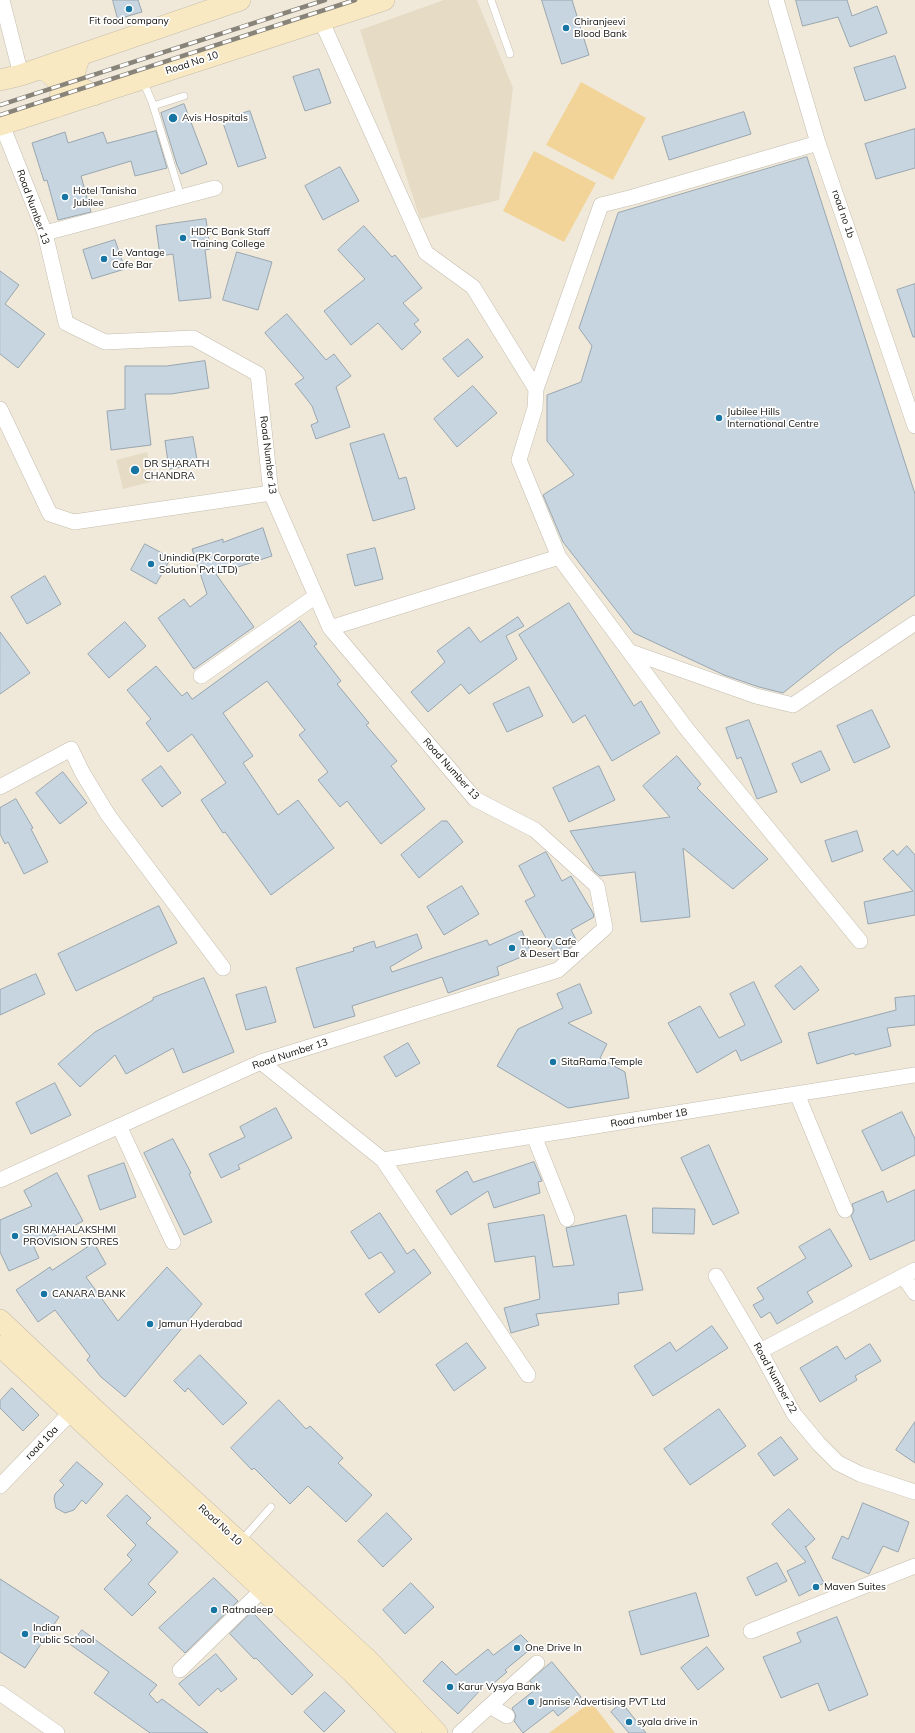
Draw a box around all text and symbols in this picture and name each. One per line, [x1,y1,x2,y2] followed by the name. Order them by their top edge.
[124,4,134,14] marker: Fit food company
[89,15,169,27] place label: Fit food company
[574,16,627,40] place label: Chiranjeevi Blood Bank
[561,23,571,33] marker: Chiranjeevi Blood Bank
[164,49,220,77] street label: Road No 10
[167,112,179,124] marker: Avis Hospitals
[182,112,248,124] place label: Avis Hospitals
[14,168,52,246] street label: Road Number 13
[73,185,137,208] place label: Hotel Tanisha Jubilee
[829,188,857,240] street label: road no 1b
[60,192,70,202] marker: Hotel Tanisha Jubilee
[191,226,270,250] place label: HDFC Bank Staff Training College
[178,233,188,243] marker: HDFC Bank Staff Training College
[112,247,165,270] place label: Le Vantage Cafe Bar
[99,254,109,264] marker: Le Vantage Cafe Bar
[727,406,819,430] place label: Jubilee Hills International Centre
[714,413,724,423] marker: Jubilee Hills International Centre
[257,415,279,495] street label: Road Number 13
[144,458,209,482] place label: DR SHARATH CHANDRA
[129,464,141,476] marker: DR SHARATH CHANDRA
[159,552,259,576] place label: Unindia(PK Corporate Solution Pvt LTD)
[146,559,156,569] marker: Unindia(PK Corporate Solution Pvt LTD)
[420,736,482,802] street label: Road Number 13
[520,936,579,960] place label: Theory Cafe & Desert Bar
[507,943,517,953] marker: Theory Cafe & Desert Bar
[251,1036,329,1072] street label: Road Number 13
[561,1056,643,1068] place label: SitaRama Temple
[548,1057,558,1067] marker: SitaRama Temple
[610,1106,688,1130] street label: Road number 1B
[23,1224,118,1248] place label: SRI MAHALAKSHMI PROVISION STORES
[10,1231,20,1241] marker: SRI MAHALAKSHMI PROVISION STORES
[52,1288,125,1300] place label: CANARA BANK
[39,1289,49,1299] marker: CANARA BANK
[158,1318,242,1330] place label: Jamun Hyderabad
[145,1319,155,1329] marker: Jamun Hyderabad
[751,1341,799,1415] street label: Road Number 22
[23,1424,61,1462] street label: road 10a
[196,1502,244,1548] street label: Road No 10
[824,1581,886,1593] place label: Maven Suites
[811,1582,821,1592] marker: Maven Suites
[222,1604,273,1616] place label: Ratnadeep
[209,1605,219,1615] marker: Ratnadeep
[33,1622,94,1646] place label: Indian Public School
[20,1629,30,1639] marker: Indian Public School
[525,1642,582,1654] place label: One Drive In
[512,1643,522,1653] marker: One Drive In
[458,1681,540,1693] place label: Karur Vysya Bank
[445,1682,455,1692] marker: Karur Vysya Bank
[539,1696,666,1708] place label: Janrise Advertising PVT Ltd
[526,1697,536,1707] marker: Janrise Advertising PVT Ltd
[637,1716,698,1728] place label: syala drive in
[624,1717,634,1727] marker: syala drive in

